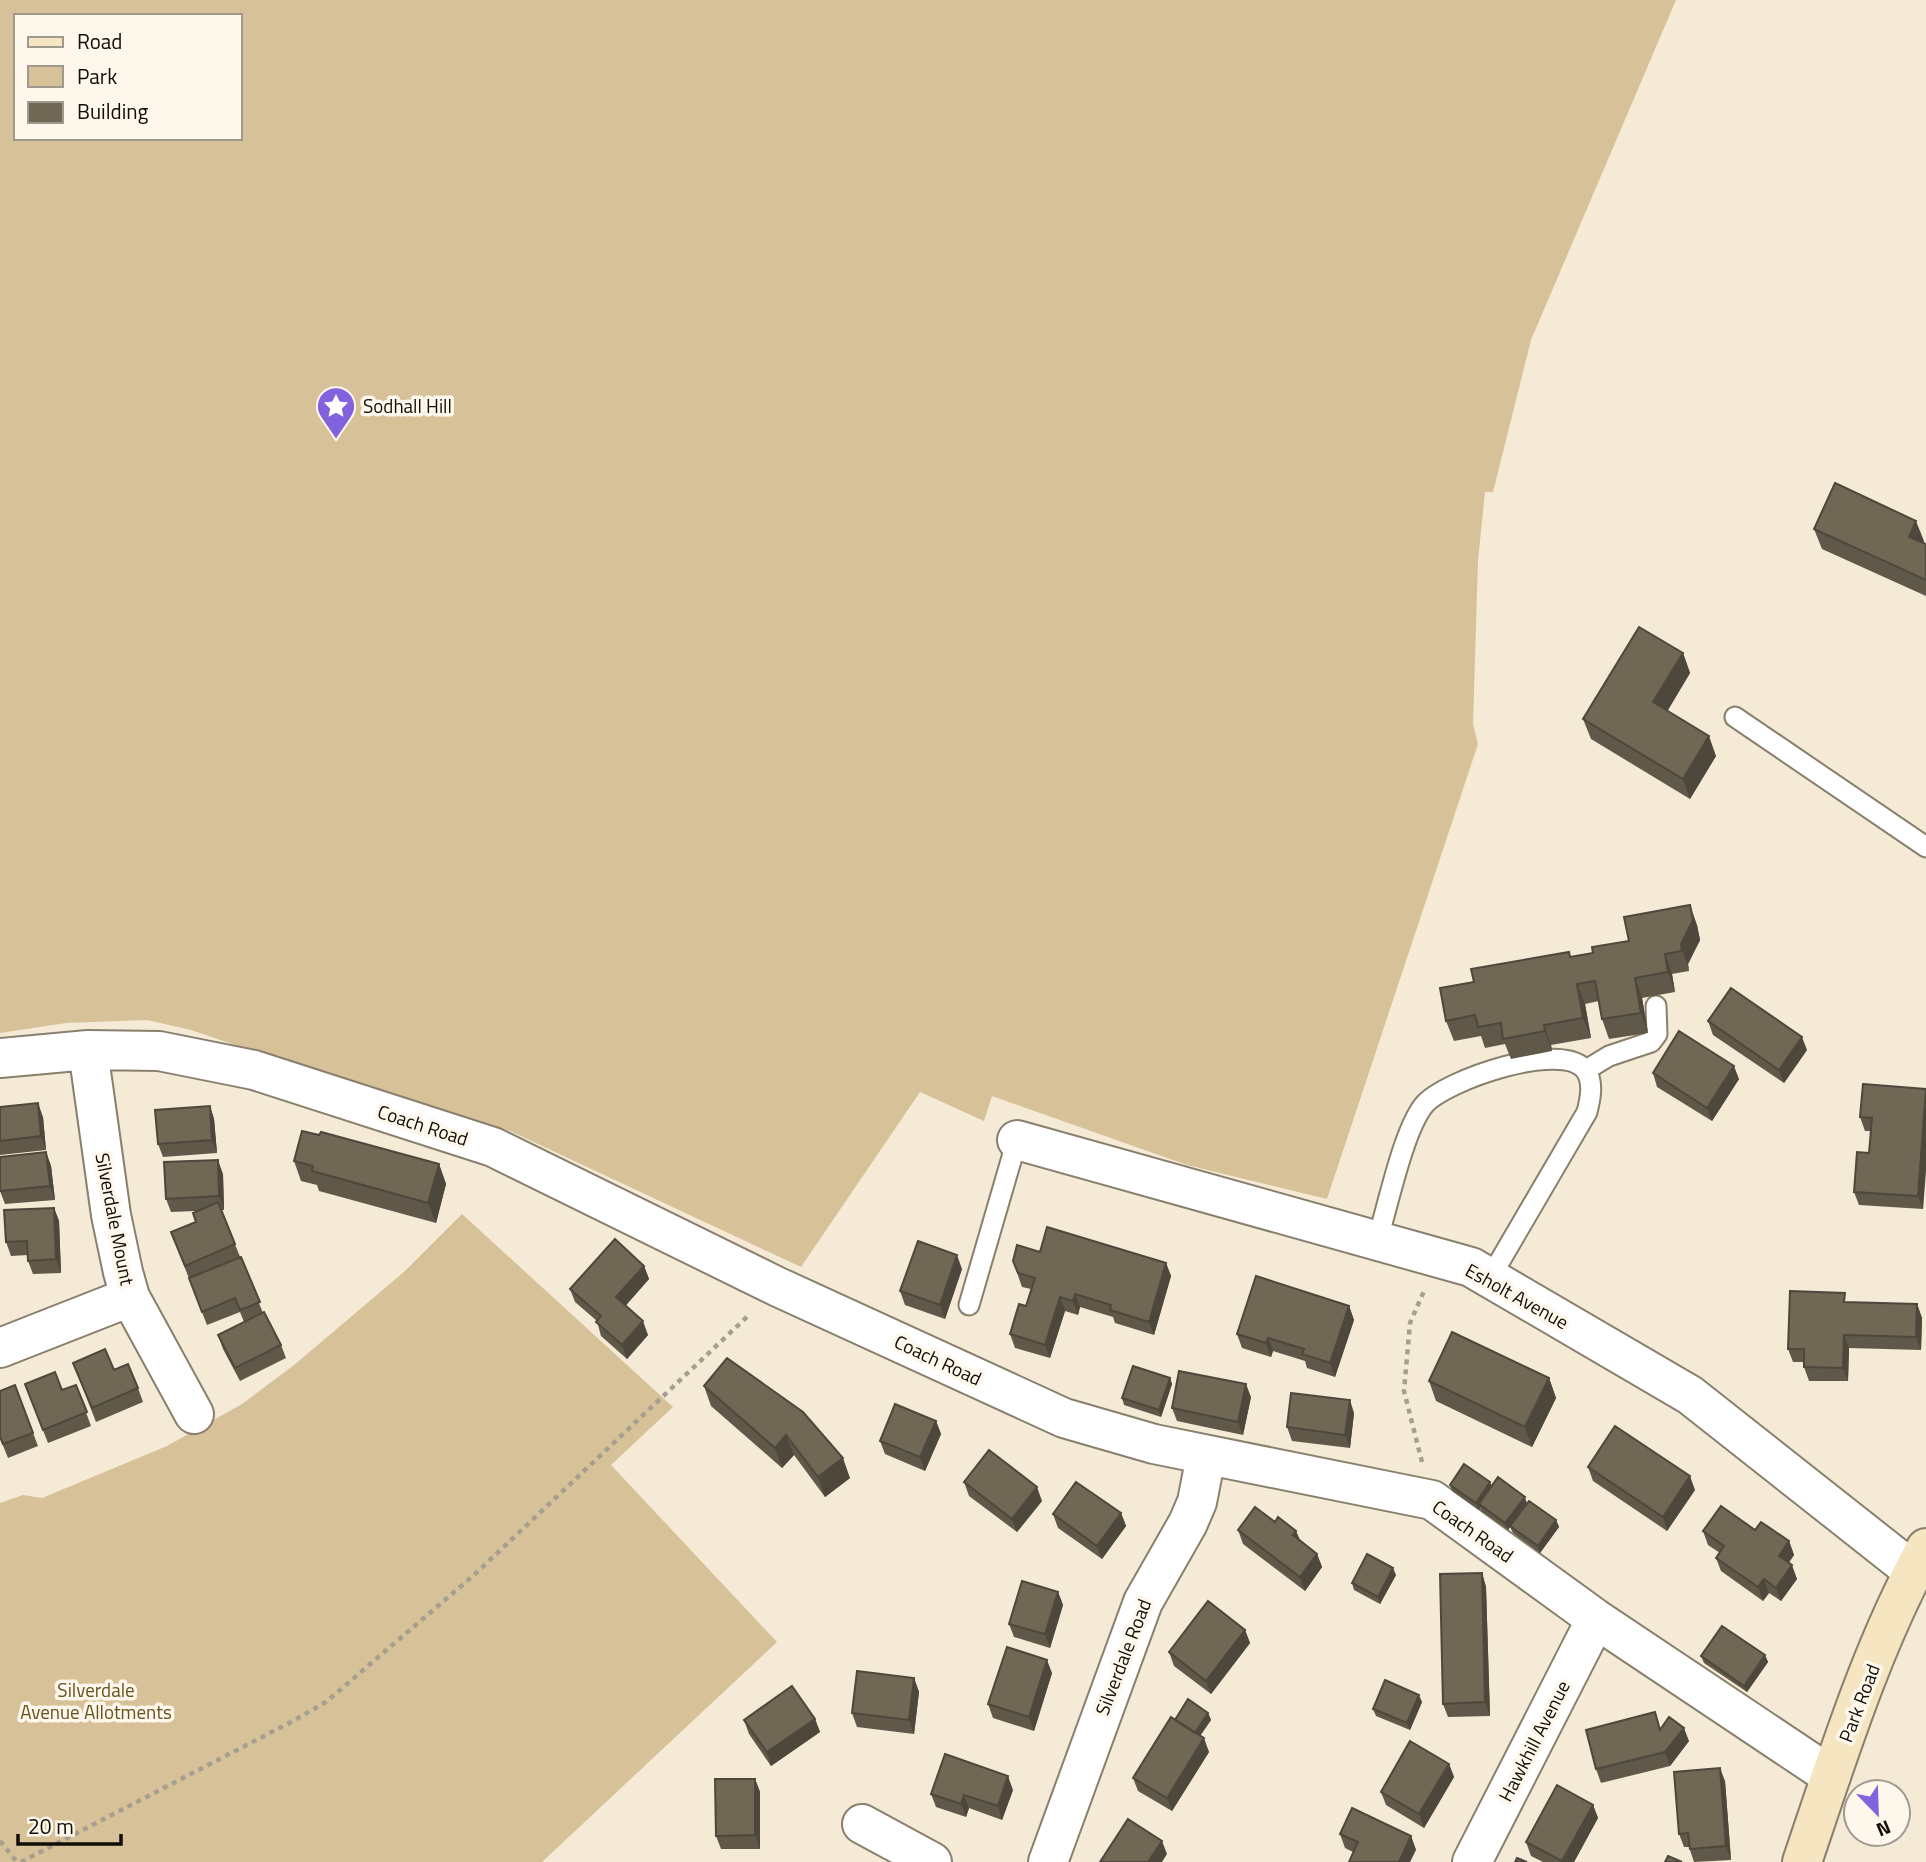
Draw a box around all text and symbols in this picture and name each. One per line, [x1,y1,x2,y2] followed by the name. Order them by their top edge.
[14,14,242,140] legend
[77,25,122,57] text: Road
[77,60,117,92] text: Park
[77,95,149,127] text: Building
[315,385,357,440] place icon: Sodhall Hill
[363,391,452,420] place label: Sodhall Hill
[374,1096,472,1153] street label: Coach Road
[88,1150,143,1288] street label: Silverdale Mount
[1460,1255,1574,1336] street label: Esholt Avenue
[890,1327,987,1392] street label: Coach Road
[1427,1492,1520,1569] street label: Coach Road
[1087,1594,1158,1719] street label: Silverdale Road
[1830,1659,1887,1746] street label: Park Road
[20,1675,172,1726] park label: Silverdale Avenue Allotments
[1491,1675,1577,1806] street label: Hawkhill Avenue
[1842,1778,1912,1848] north arrow
[18,1802,121,1846] scale bar
[28,1810,74,1842] text: 20 m
[1872,1813,1896,1845] text: N

